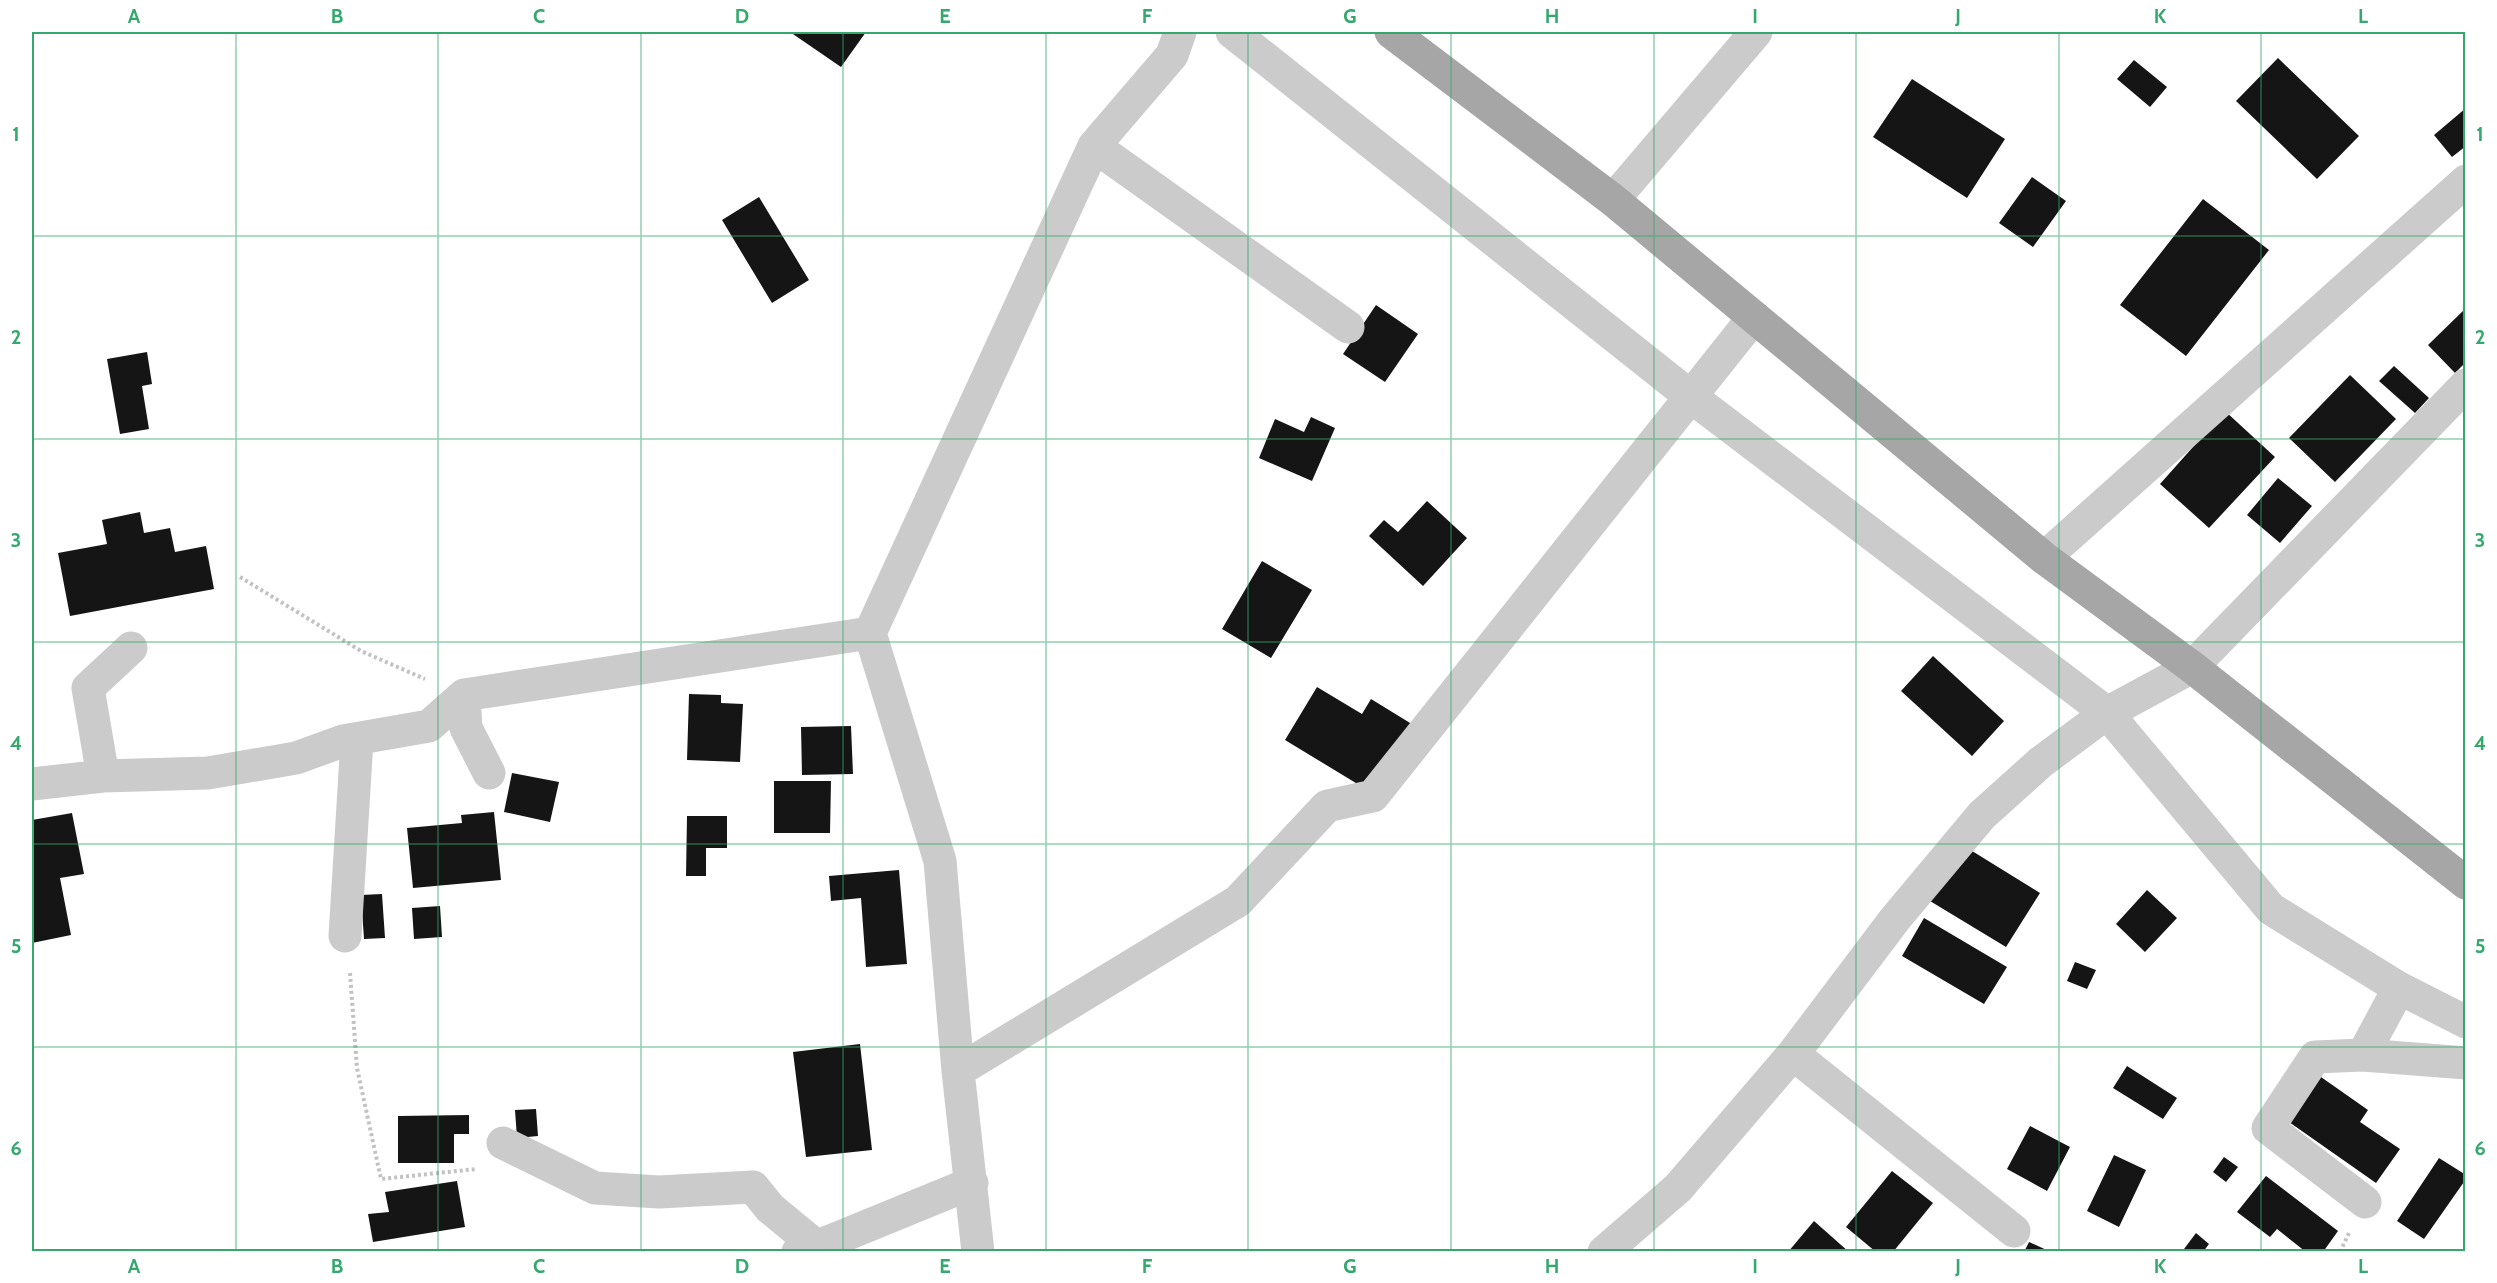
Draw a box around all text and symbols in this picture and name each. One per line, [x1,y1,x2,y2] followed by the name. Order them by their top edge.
[128,4,141,28] text: A
[331,4,343,28] text: B
[533,4,545,28] text: C
[735,4,749,28] text: D
[939,4,951,28] text: E
[1142,4,1153,28] text: F
[1343,4,1357,28] text: G
[1545,4,1559,28] text: H
[1752,4,1758,28] text: I
[1954,4,1961,28] text: J
[2154,4,2167,28] text: K
[2358,4,2368,28] text: L
[12,122,20,146] text: 1
[2476,122,2484,146] text: 1
[11,325,21,349] text: 2
[2475,325,2485,349] text: 2
[11,528,21,552] text: 3
[2475,528,2485,552] text: 3
[10,731,22,755] text: 4
[2474,731,2486,755] text: 4
[11,934,21,958] text: 5
[2475,934,2485,958] text: 5
[10,1136,22,1160] text: 6
[2474,1136,2486,1160] text: 6
[128,1254,141,1278] text: A
[331,1254,343,1278] text: B
[533,1254,545,1278] text: C
[735,1254,749,1278] text: D
[939,1254,951,1278] text: E
[1142,1254,1153,1278] text: F
[1343,1254,1357,1278] text: G
[1545,1254,1559,1278] text: H
[1752,1254,1758,1278] text: I
[1954,1254,1961,1278] text: J
[2154,1254,2167,1278] text: K
[2358,1254,2368,1278] text: L

